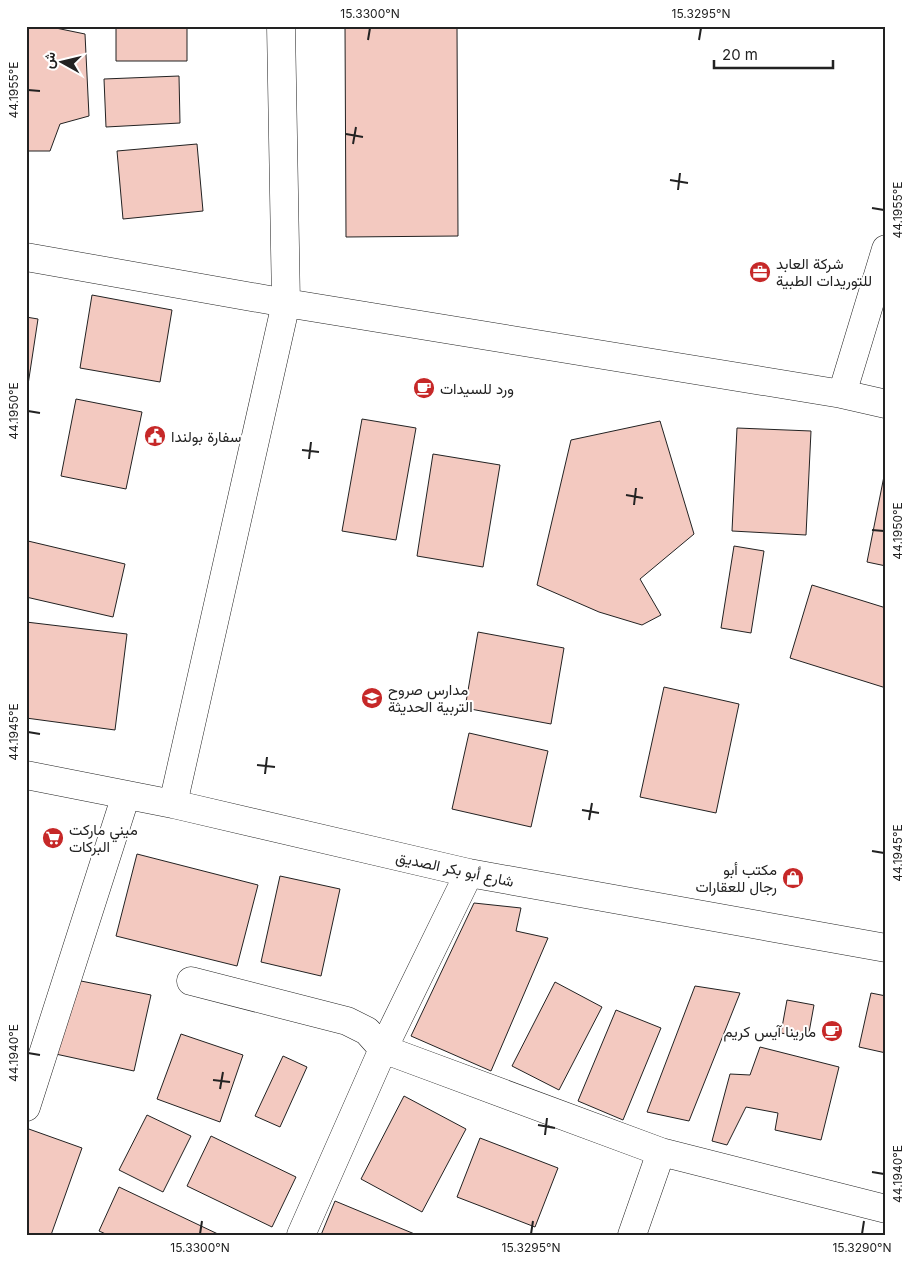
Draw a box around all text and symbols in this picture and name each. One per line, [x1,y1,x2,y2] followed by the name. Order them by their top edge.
[340,6,400,21] text: 15.3300°N
[672,6,730,21] text: 15.3295°N
[38,38,88,88] north arrow
[714,38,833,70] scale bar
[722,45,758,64] text: 20 m
[39,50,59,70] text: ش
[6,61,21,119] text: 44.1955°E
[890,181,905,239] text: 44.1955°E
[776,254,872,290] place label: شركة العابد للتوريدات الطبية
[748,260,772,284] office icon: شركة العابد للتوريدات الطبية
[412,376,436,400] cafe icon: ورد للسيدات
[440,379,514,398] place label: ورد للسيدات
[6,382,21,440] text: 44.1950°E
[143,424,167,448] public building icon: سفارة بولندا
[171,427,241,446] place label: سفارة بولندا
[890,502,905,560] text: 44.1950°E
[388,680,473,716] place label: مدارس صروح التربية الحديثة
[360,686,384,710] school or university icon: مدارس صروح التربية الحديثة
[6,703,21,761] text: 44.1945°E
[69,820,138,856] place label: ميني ماركت البركات
[890,824,905,882] text: 44.1945°E
[41,826,65,850] supermarket icon: ميني ماركت البركات
[394,847,516,893] street label: شارع أبو بكر الصديق
[695,860,777,896] place label: مكتب أبو رجال للعقارات
[781,866,805,890] shop icon: مكتب أبو رجال للعقارات
[820,1019,844,1043] cafe icon: مارينا آيس كريم
[724,1022,816,1042] place label: مارينا آيس كريم
[6,1024,21,1082] text: 44.1940°E
[890,1145,905,1203] text: 44.1940°E
[170,1240,230,1255] text: 15.3300°N
[502,1240,560,1255] text: 15.3295°N
[832,1240,892,1255] text: 15.3290°N

